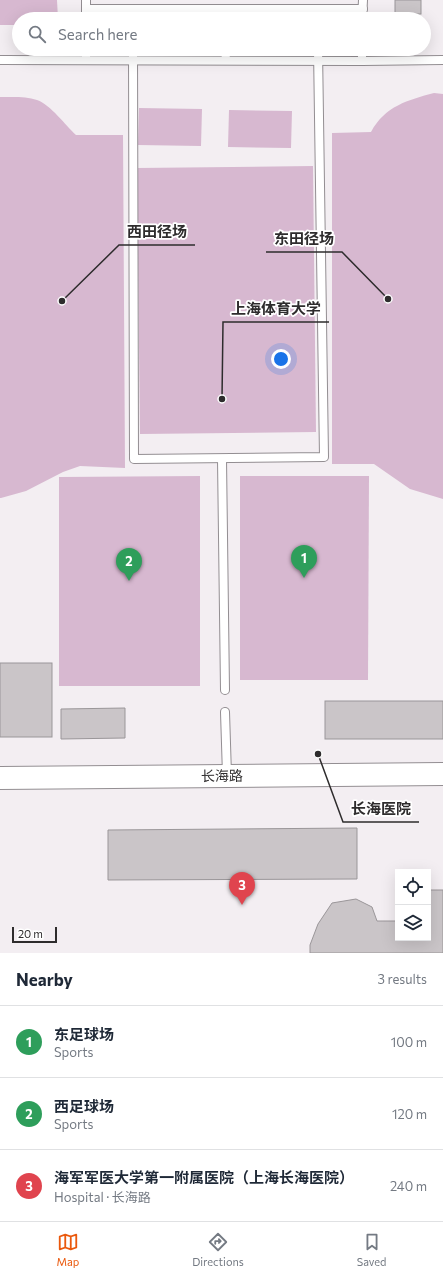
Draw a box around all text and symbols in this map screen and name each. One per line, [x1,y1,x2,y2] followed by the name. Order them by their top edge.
[12,12,431,56] search box
[26,23,48,45] icon: search
[58,25,137,43] text: Search here
[119,218,195,245] callout: 西田径场
[127,222,187,240] text: 西田径场
[266,225,342,252] callout: 东田径场
[274,229,334,247] text: 东田径场
[223,295,329,322] callout: 上海体育大学
[231,299,321,317] text: 上海体育大学
[271,349,291,369] your location
[291,545,317,578] pin: 1
[116,548,142,581] pin: 2
[201,767,243,784] street label: 长海路
[343,795,419,822] callout: 长海医院
[351,799,411,817] text: 长海医院
[395,869,431,941] map controls
[395,869,431,905] button: locate
[229,872,255,905] pin: 3
[395,905,431,941] button: layers
[12,925,57,944] scale bar
[18,927,43,940] text: 20 m
[16,969,73,990] text: Nearby
[378,971,427,987] text: 3 results
[54,1025,114,1043] text: 东足球场
[26,1034,32,1050] text: 1
[391,1034,427,1050] text: 100 m
[54,1044,94,1060] text: Sports
[54,1097,114,1115] text: 西足球场
[25,1106,33,1122] text: 2
[392,1106,427,1122] text: 120 m
[54,1116,94,1132] text: Sports
[54,1168,354,1186] text: 海军军医大学第一附属医院（上海长海医院）
[25,1178,33,1194] text: 3
[390,1178,427,1194] text: 240 m
[54,1189,151,1205] text: Hospital · 长海路
[57,1231,79,1268] tab: Map
[192,1231,244,1268] tab: Directions
[357,1231,386,1268] tab: Saved

